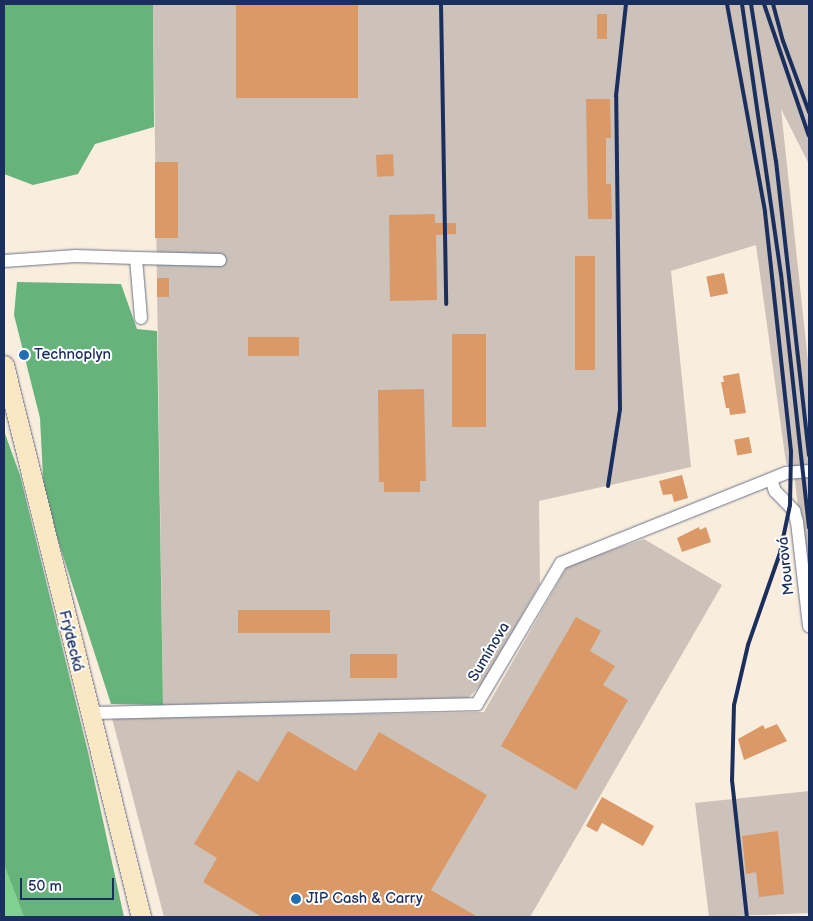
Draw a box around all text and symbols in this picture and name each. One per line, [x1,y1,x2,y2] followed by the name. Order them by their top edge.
[34,346,111,364] place label: Technoplyn
[18,349,30,361] marker: Technoplyn
[774,536,798,596] street label: Mourová
[55,608,87,674] street label: Frýdecká
[464,619,514,685] street label: Sumínova
[22,868,116,900] scale bar
[28,877,62,896] text: 50 m
[306,890,423,908] place label: JIP Cash & Carry
[290,893,302,905] marker: JIP Cash & Carry

